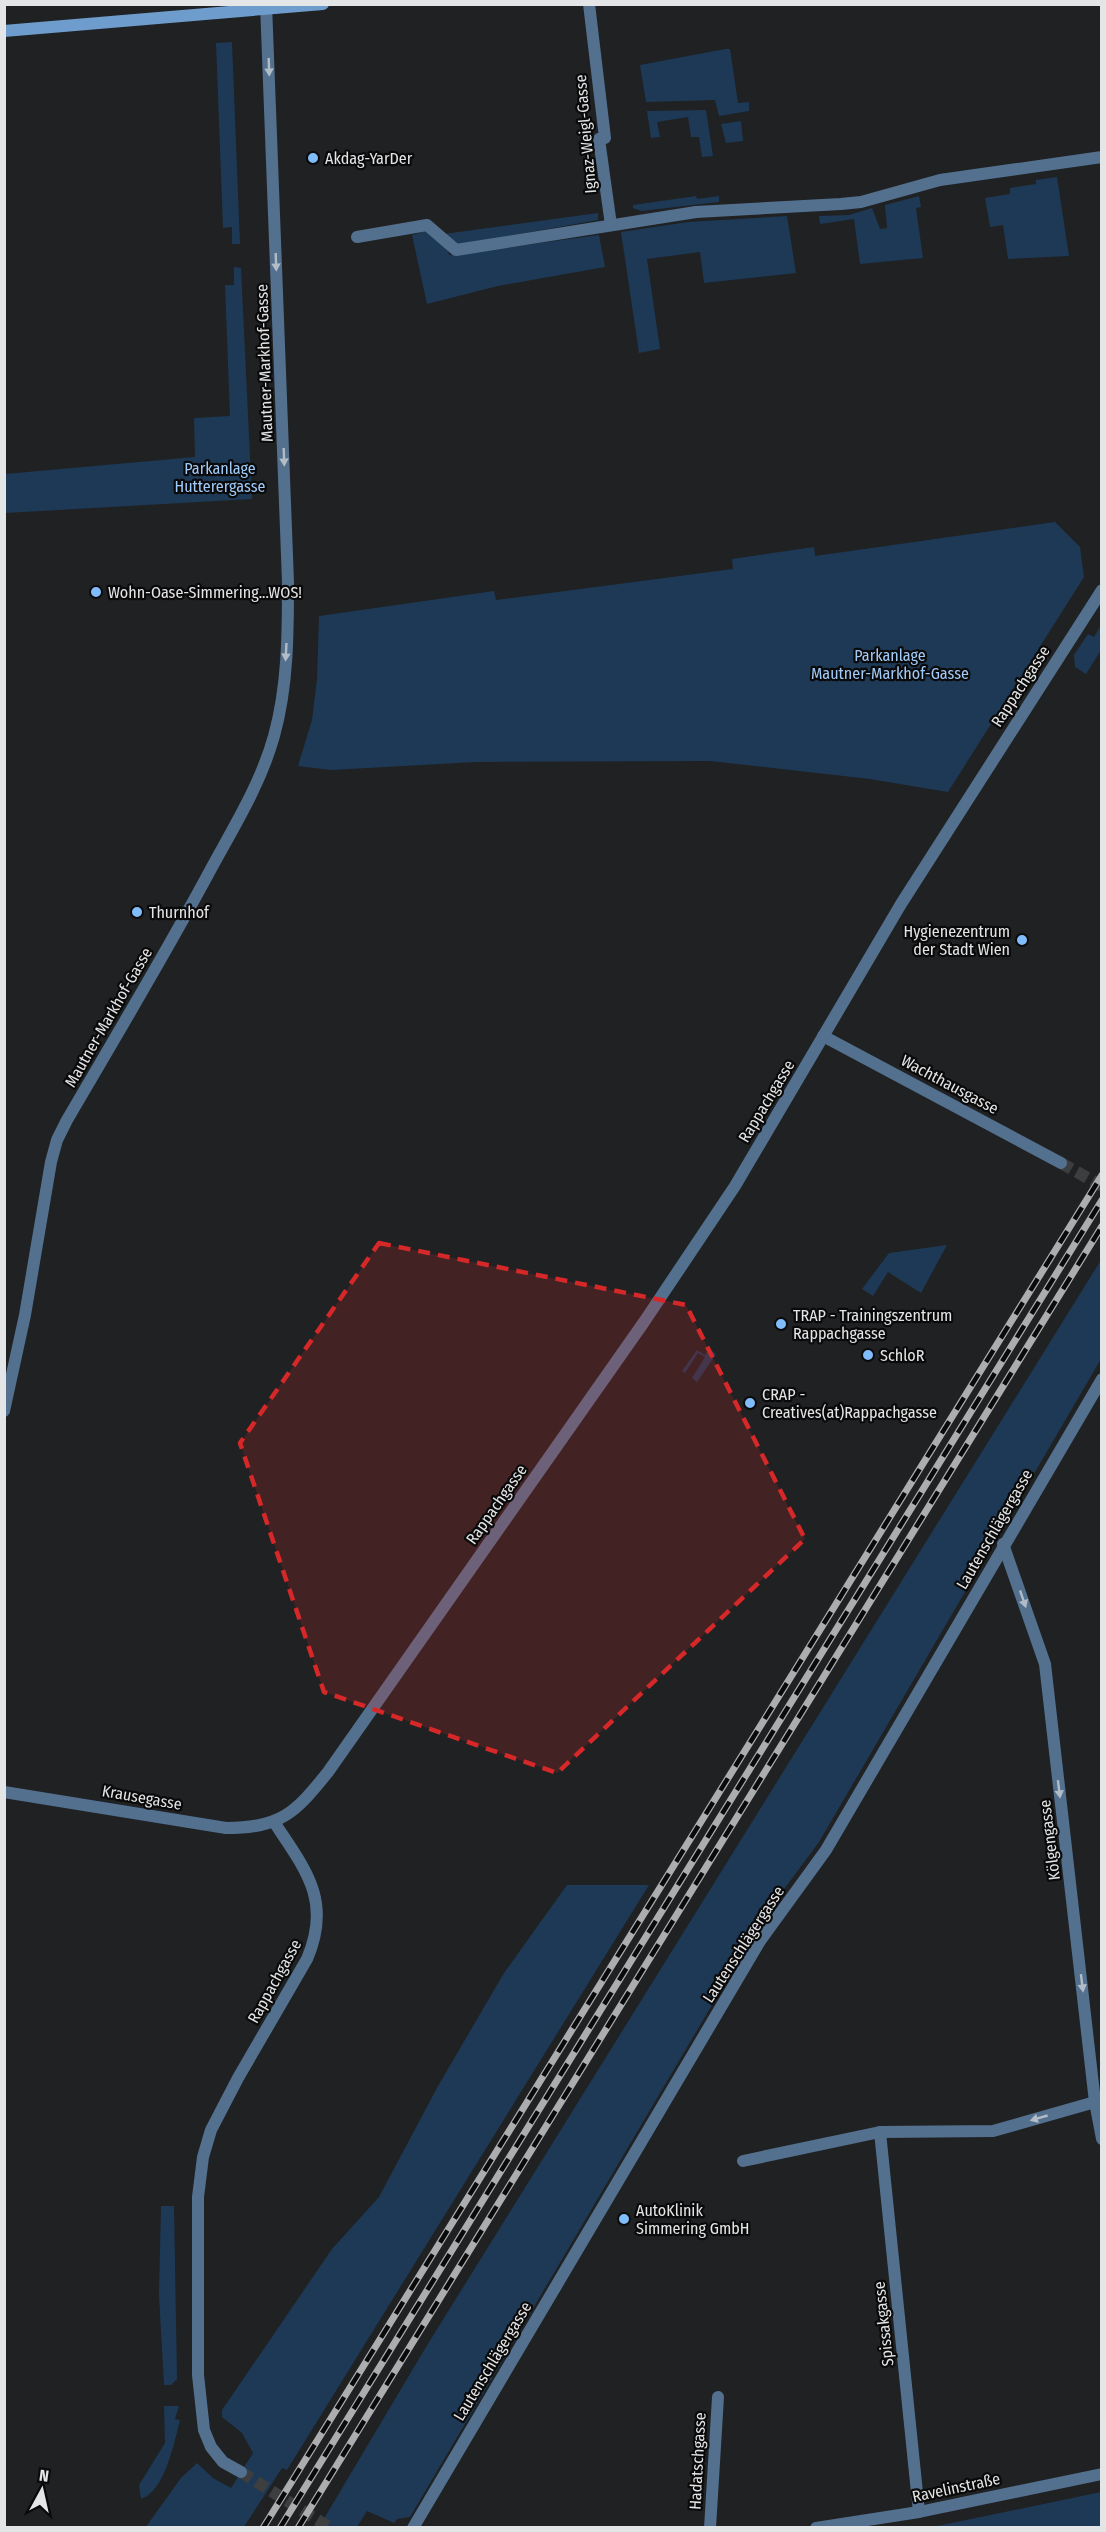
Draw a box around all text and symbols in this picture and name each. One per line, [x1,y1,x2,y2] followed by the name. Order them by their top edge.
[265,58,274,77] one-way arrow
[571,74,600,194] street label: Ignaz-Weigl-Gasse
[325,149,413,168] place label: Akdag-YarDer
[306,151,320,165] marker: Akdag-YarDer
[272,253,281,272] one-way arrow
[252,284,277,442] street label: Mautner-Markhof-Gasse
[280,447,289,466] one-way arrow
[175,459,266,496] park label: Parkanlage Hutterergasse
[108,583,302,602] place label: Wohn-Oase-Simmering...WOS!
[89,585,103,599] marker: Wohn-Oase-Simmering...WOS!
[282,642,291,661] one-way arrow
[987,642,1054,730] street label: Rappachgasse
[811,646,969,683] park label: Parkanlage Mautner-Markhof-Gasse
[149,903,210,922] place label: Thurnhof
[130,905,144,919] marker: Thurnhof
[903,922,1010,959] place label: Hygienezentrum der Stadt Wien
[1015,933,1029,947] marker: Hygienezentrum der Stadt Wien
[61,944,156,1090] street label: Mautner-Markhof-Gasse
[898,1051,1002,1118] street label: Wachthausgasse
[734,1057,799,1146] street label: Rappachgasse
[793,1306,952,1343] place label: TRAP - Trainingszentrum Rappachgasse
[774,1317,788,1331] marker: TRAP - Trainingszentrum Rappachgasse
[880,1346,925,1365] place label: SchloR
[861,1348,875,1362] marker: SchloR
[762,1385,937,1422] place label: CRAP - Creatives(at)Rappachgasse
[743,1396,757,1410] marker: CRAP - Creatives(at)Rappachgasse
[462,1461,531,1548] street label: Rappachgasse
[952,1466,1037,1593] street label: Lautenschlägergasse
[1018,1590,1028,1608] one-way arrow
[1054,1780,1064,1799] one-way arrow
[100,1781,183,1814] street label: Krausegasse
[1035,1799,1064,1881] street label: Kölgengasse
[699,1882,788,2006] street label: Lautenschlägergasse
[244,1936,305,2026] street label: Rappachgasse
[1077,1974,1086,1993] one-way arrow
[1030,2114,1048,2123] one-way arrow
[636,2201,750,2238] place label: AutoKlinik Simmering GmbH
[617,2212,631,2226] marker: AutoKlinik Simmering GmbH
[870,2280,897,2367] street label: Spissakgasse
[449,2298,535,2424] street label: Lautenschlägergasse
[685,2412,710,2510] street label: Hadatschgasse
[12,2460,72,2520] north arrow
[38,2466,50,2486] text: N
[910,2469,1002,2506] street label: Ravelinstraße

